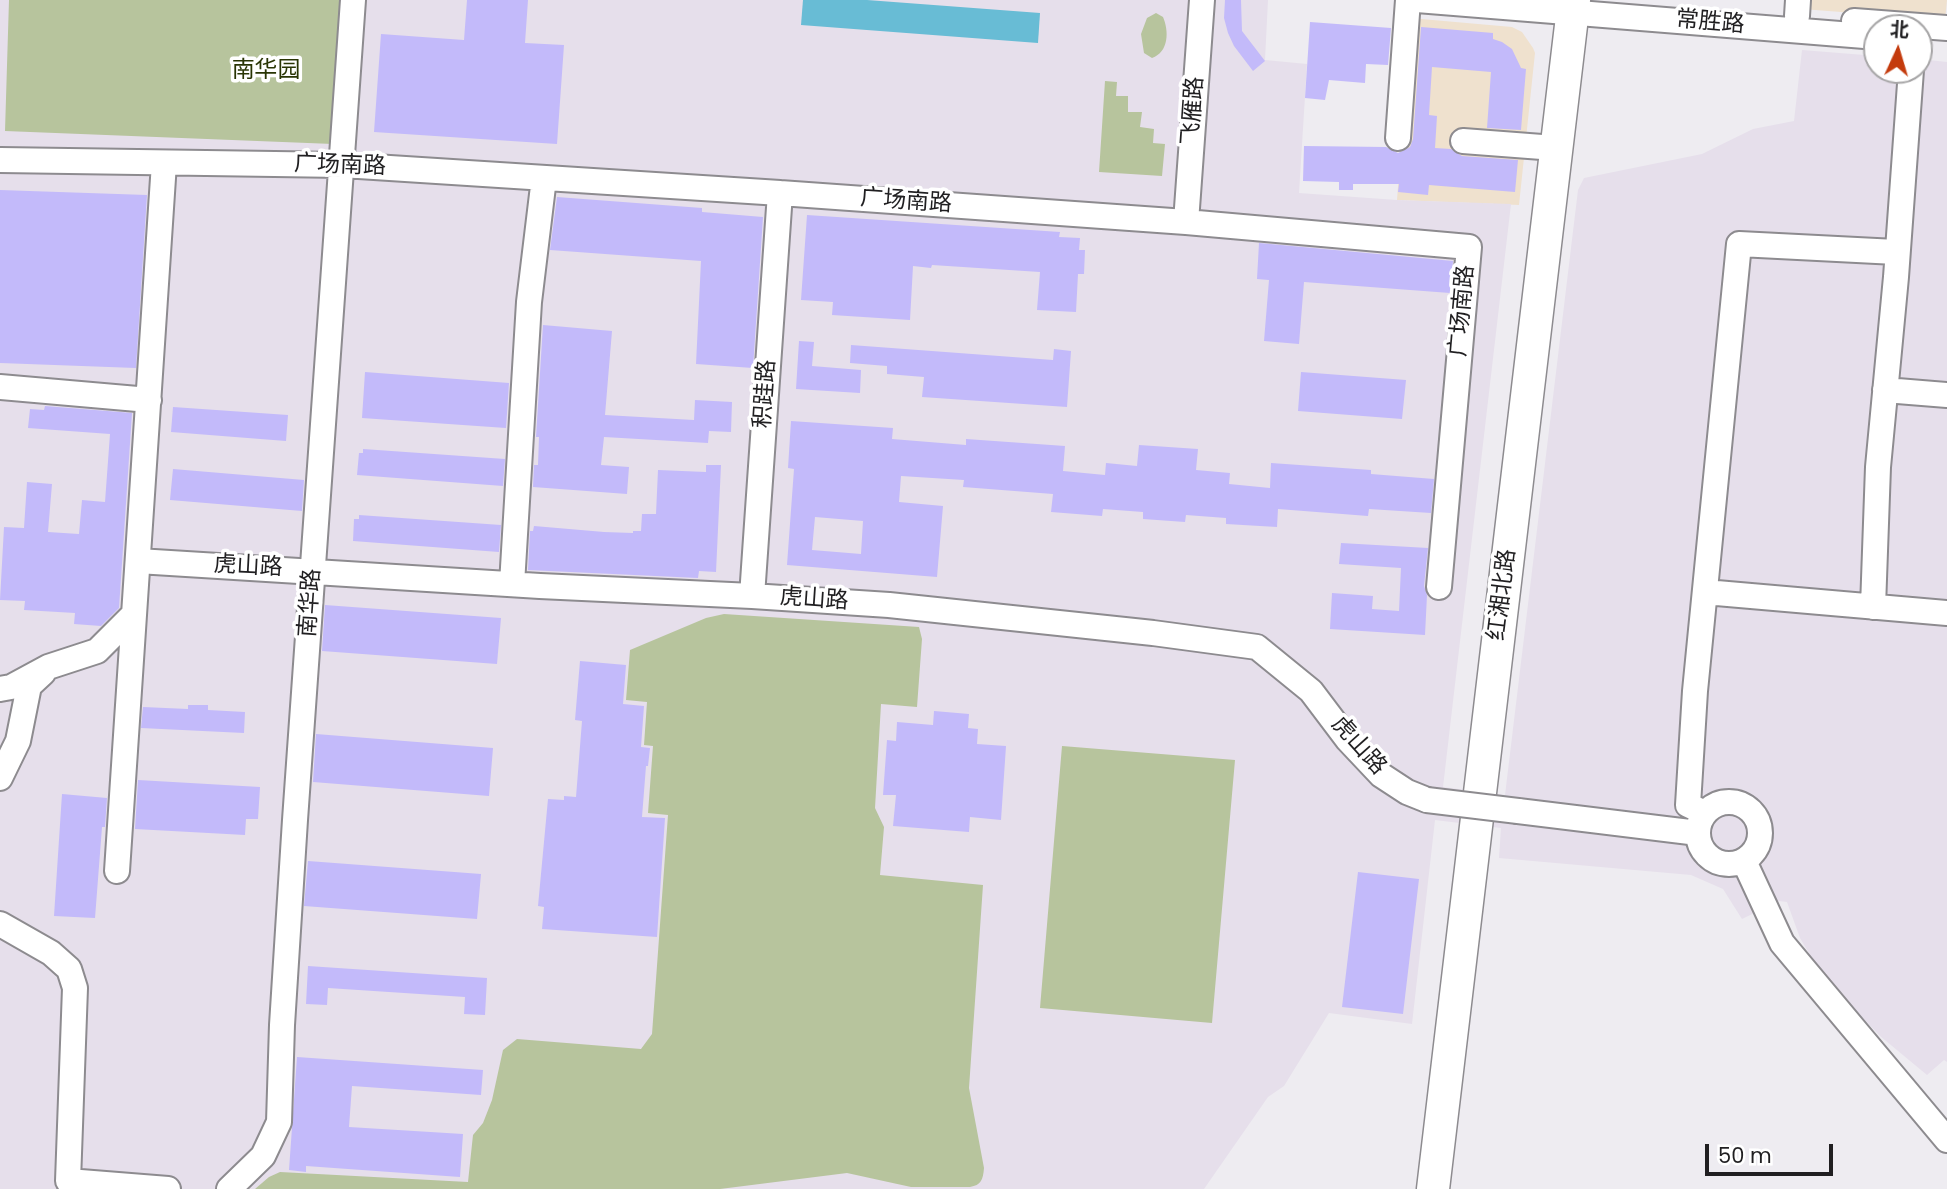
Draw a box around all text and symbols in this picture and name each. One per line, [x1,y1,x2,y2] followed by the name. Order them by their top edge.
[1674,6,1746,40] street label: 常胜路
[1863,14,1933,84] north arrow
[1889,15,1910,44] text: 北
[232,57,300,85] park label: 南华园
[1178,76,1210,146] street label: 飞雁路
[294,151,386,181] street label: 广场南路
[859,185,953,219] street label: 广场南路
[1445,264,1481,358] street label: 广场南路
[750,359,782,429] street label: 积跬路
[1484,548,1522,642] street label: 红湘北路
[213,551,283,583] street label: 虎山路
[295,568,327,638] street label: 南华路
[779,584,849,616] street label: 虎山路
[1325,711,1391,781] street label: 虎山路
[1709,1130,1837,1174] scale bar
[1718,1141,1772,1170] text: 50 m

